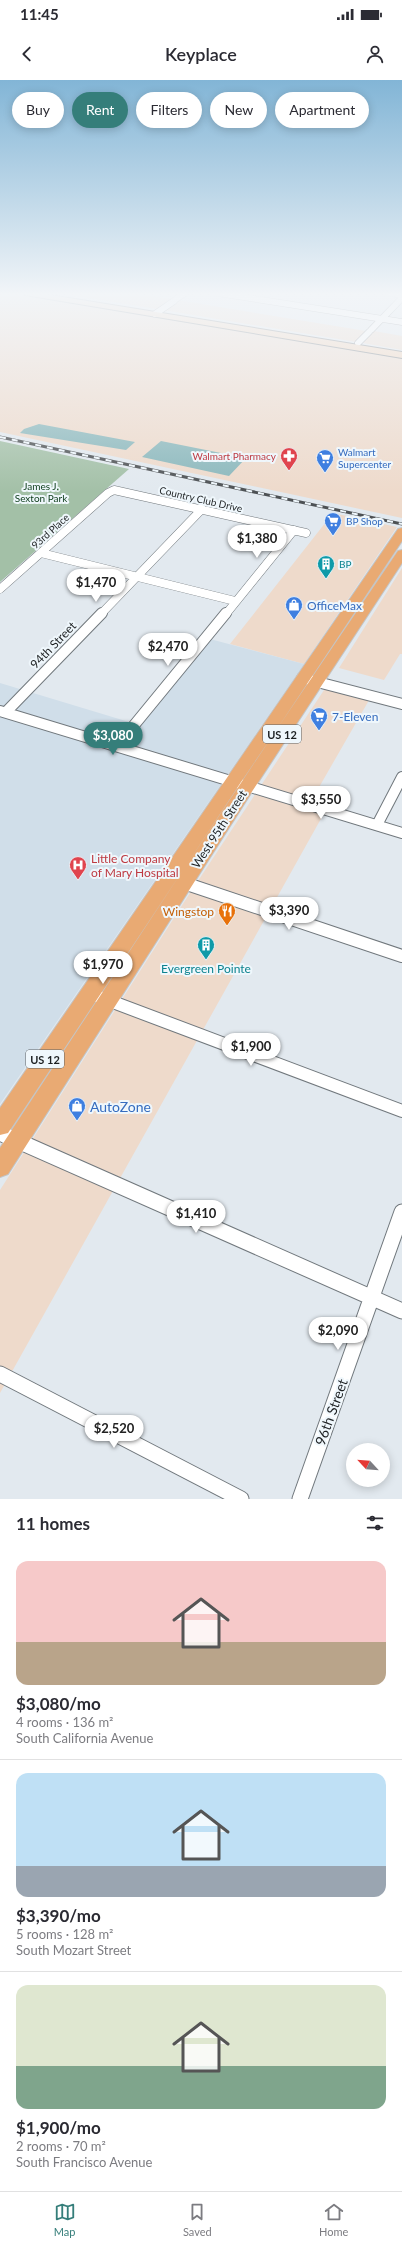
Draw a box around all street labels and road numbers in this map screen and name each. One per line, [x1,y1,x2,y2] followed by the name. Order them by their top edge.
[158,484,244,514] street label: Country Club Drive
[29,511,71,551] street label: 93rd Place
[27,618,80,672] street label: 94th Street
[263,725,301,743] road number: US 12
[188,786,250,871] street label: West 95th Street
[26,1050,64,1068] road number: US 12
[311,1376,351,1448] street label: 96th Street

